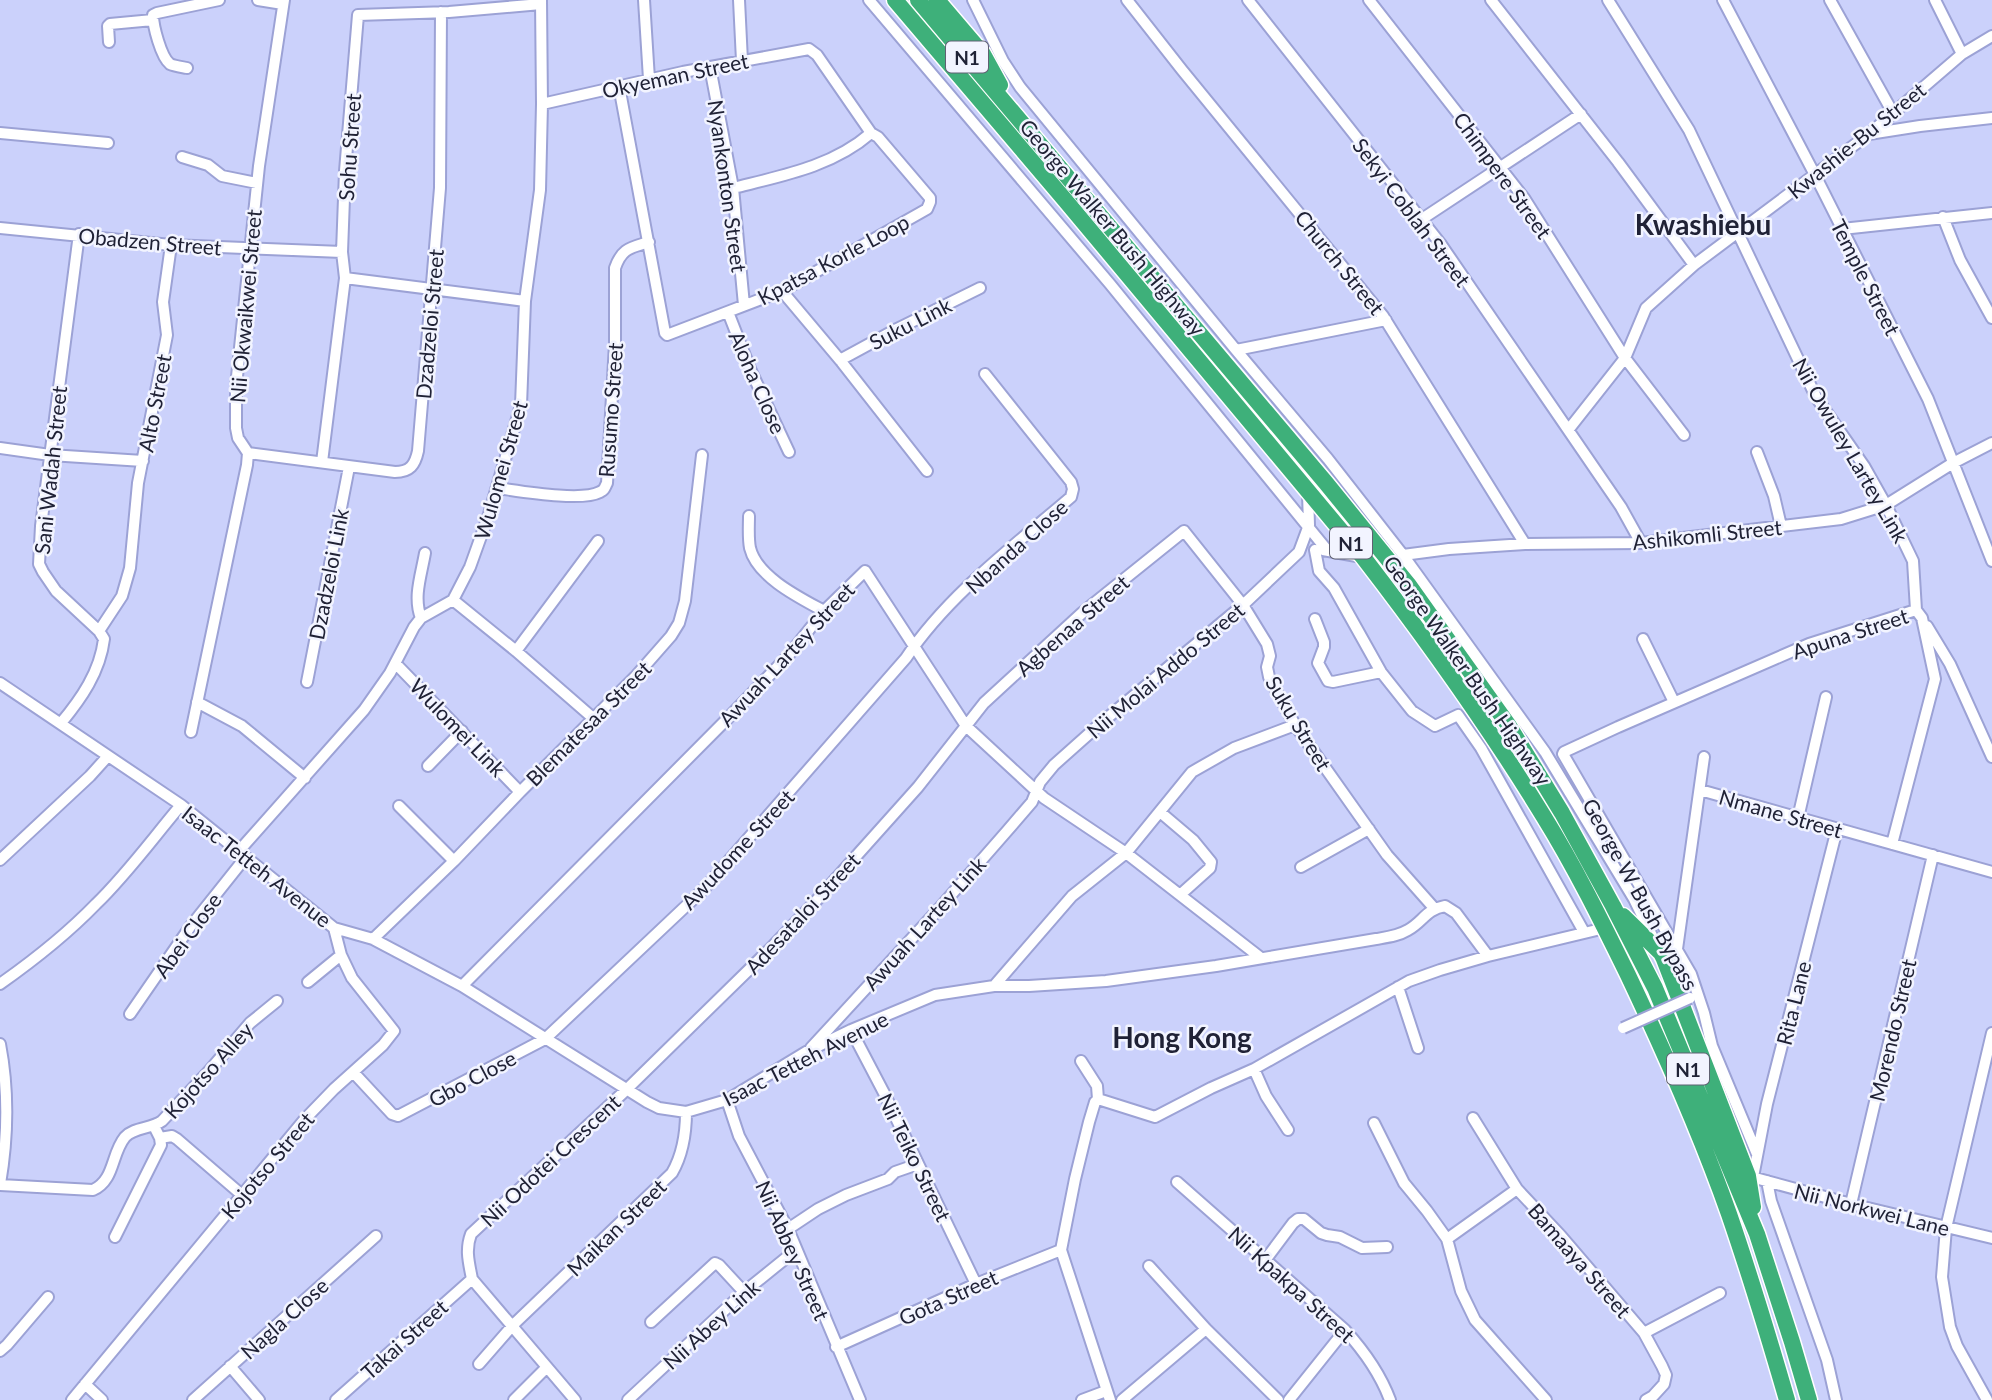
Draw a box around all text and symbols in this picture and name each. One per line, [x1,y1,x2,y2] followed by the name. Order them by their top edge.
[946,41,988,72] road number: N1
[600,47,751,103] street label: Okyeman Street
[1782,76,1930,203] street label: Kwashie-Bu Street
[333,92,365,201] street label: Sohu Street
[704,98,753,274] street label: Nyankonton Street
[1449,107,1557,243] street label: Chimpere Street
[1015,114,1211,340] street label: George Walker Bush Highway
[1348,133,1476,292] street label: Sekyi Coblah Street
[1290,205,1390,320] street label: Church Street
[1635,207,1771,241] district label: Kwashiebu
[224,208,266,404] street label: Nii Okwaikwei Street
[753,209,913,309] street label: Kpatsa Korle Loop
[1826,215,1906,340] street label: Temple Street
[78,222,223,260] street label: Obadzen Street
[410,248,448,400] street label: Dzadzeloi Street
[865,292,956,354] street label: Suku Link
[724,327,792,437] street label: Aloha Close
[593,341,627,478] street label: Rusumo Street
[132,351,176,454] street label: Alto Street
[1788,353,1914,547] street label: Nii Owuley Lartey Link
[29,384,71,555] street label: Sani Wadah Street
[468,397,532,542] street label: Wulomei Street
[960,494,1072,598] street label: Nbanda Close
[303,506,353,642] street label: Dzadzeloi Link
[1631,514,1783,554] street label: Ashikomli Street
[1330,528,1372,558] road number: N1
[1379,550,1557,790] street label: George Walker Bush Highway
[1010,569,1134,681] street label: Agbenaa Street
[713,577,859,731] street label: Awuah Lartey Street
[1081,597,1249,743] street label: Nii Molai Addo Street
[1789,602,1912,664] street label: Apuna Street
[520,655,656,791] street label: Blematesaa Street
[1261,671,1337,775] street label: Suku Street
[405,673,511,781] street label: Wulomei Link
[1716,783,1846,843] street label: Nmane Street
[675,784,799,914] street label: Awudome Street
[1578,794,1704,994] street label: George W Bush Bypass
[177,800,337,932] street label: Isaac Tetteh Avenue
[739,847,865,979] street label: Adesataloi Street
[858,851,991,995] street label: Awuah Lartey Link
[148,888,226,982] street label: Abei Close
[1863,956,1921,1104] street label: Morendo Street
[1771,959,1815,1047] street label: Rita Lane
[718,1005,892,1111] street label: Isaac Tetteh Avenue
[158,1017,258,1123] street label: Kojotso Alley
[1112,1020,1252,1054] district label: Hong Kong
[424,1045,520,1111] street label: Gbo Close
[1667,1054,1709,1084] road number: N1
[475,1089,625,1231] street label: Nii Odotei Crescent
[873,1089,957,1226] street label: Nii Teiko Street
[215,1106,319,1223] street label: Kojotso Street
[561,1173,671,1281] street label: Maikan Street
[751,1176,835,1324] street label: Nii Abbey Street
[1792,1178,1952,1240] street label: Nii Norkwei Lane
[1524,1198,1637,1323] street label: Bamaaya Street
[1224,1221,1361,1347] street label: Nii Kpakpa Street
[895,1264,1002,1330] street label: Gota Street
[235,1272,333,1364] street label: Nagla Close
[658,1274,765,1374] street label: Nii Abey Link
[356,1294,453,1384] street label: Takai Street

